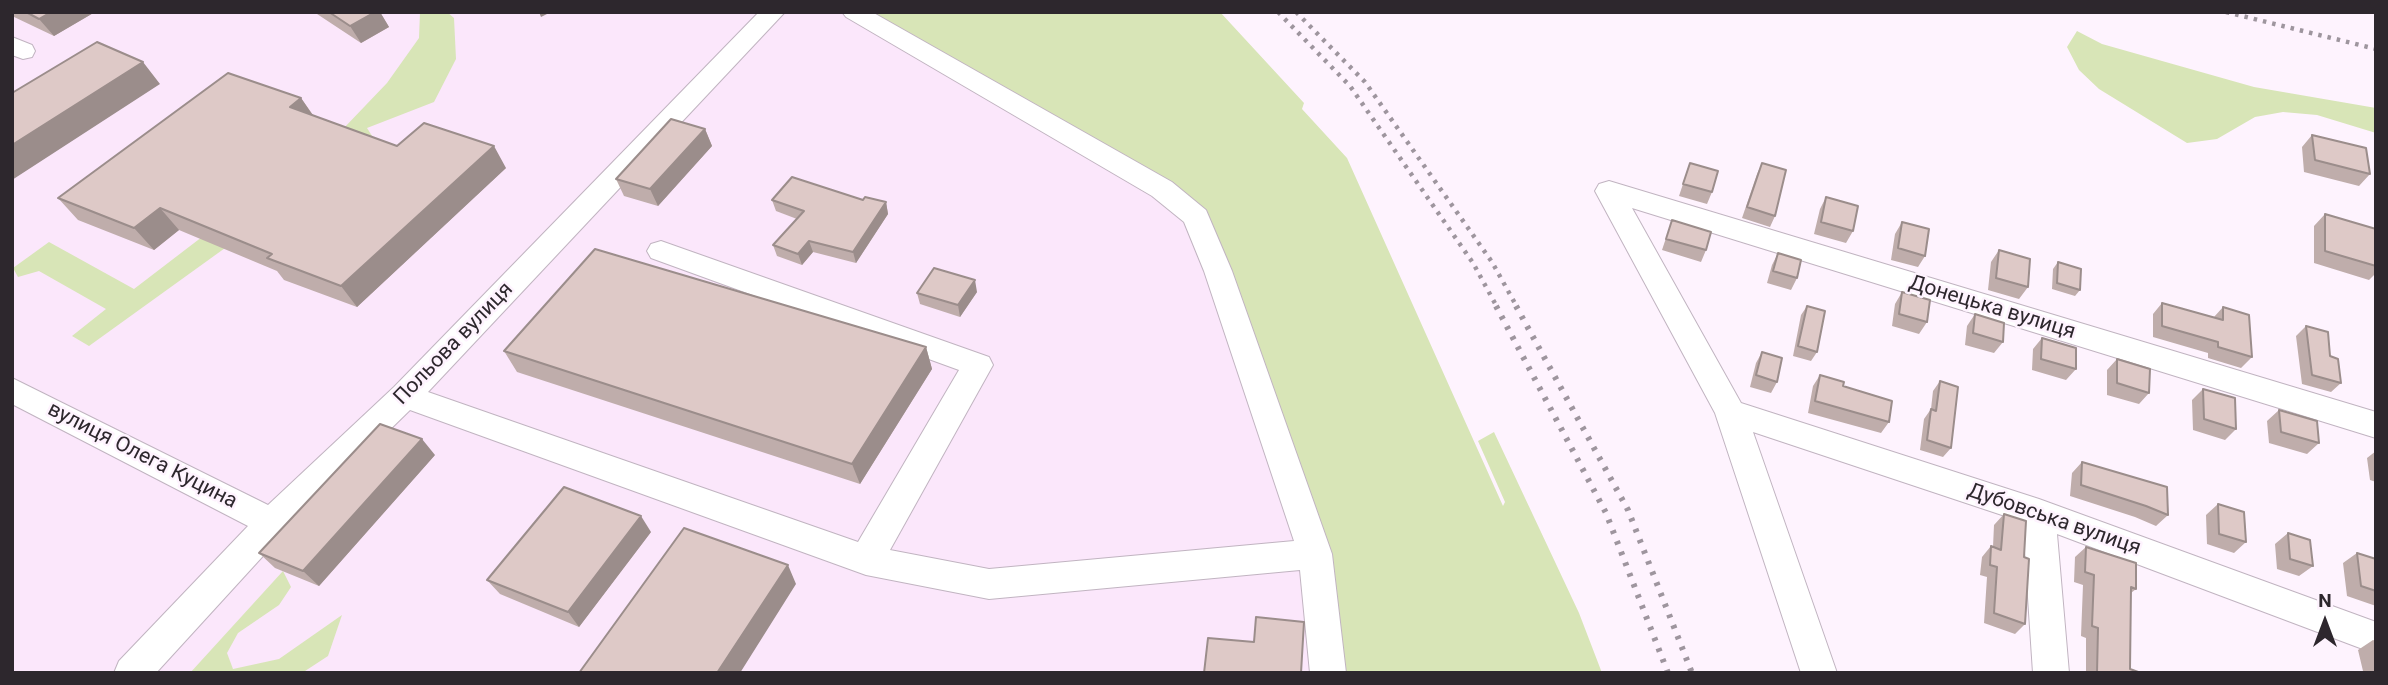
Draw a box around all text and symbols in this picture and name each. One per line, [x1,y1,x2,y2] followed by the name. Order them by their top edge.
[1906,271,2078,345] street label: Донецька вулиця
[389,277,519,411] street label: Польова вулиця
[43,397,241,515] street label: вулиця Олега Куцина
[1964,479,2144,561] street label: Дубовська вулиця
[2290,587,2360,657] north arrow
[2318,589,2332,612] text: N

